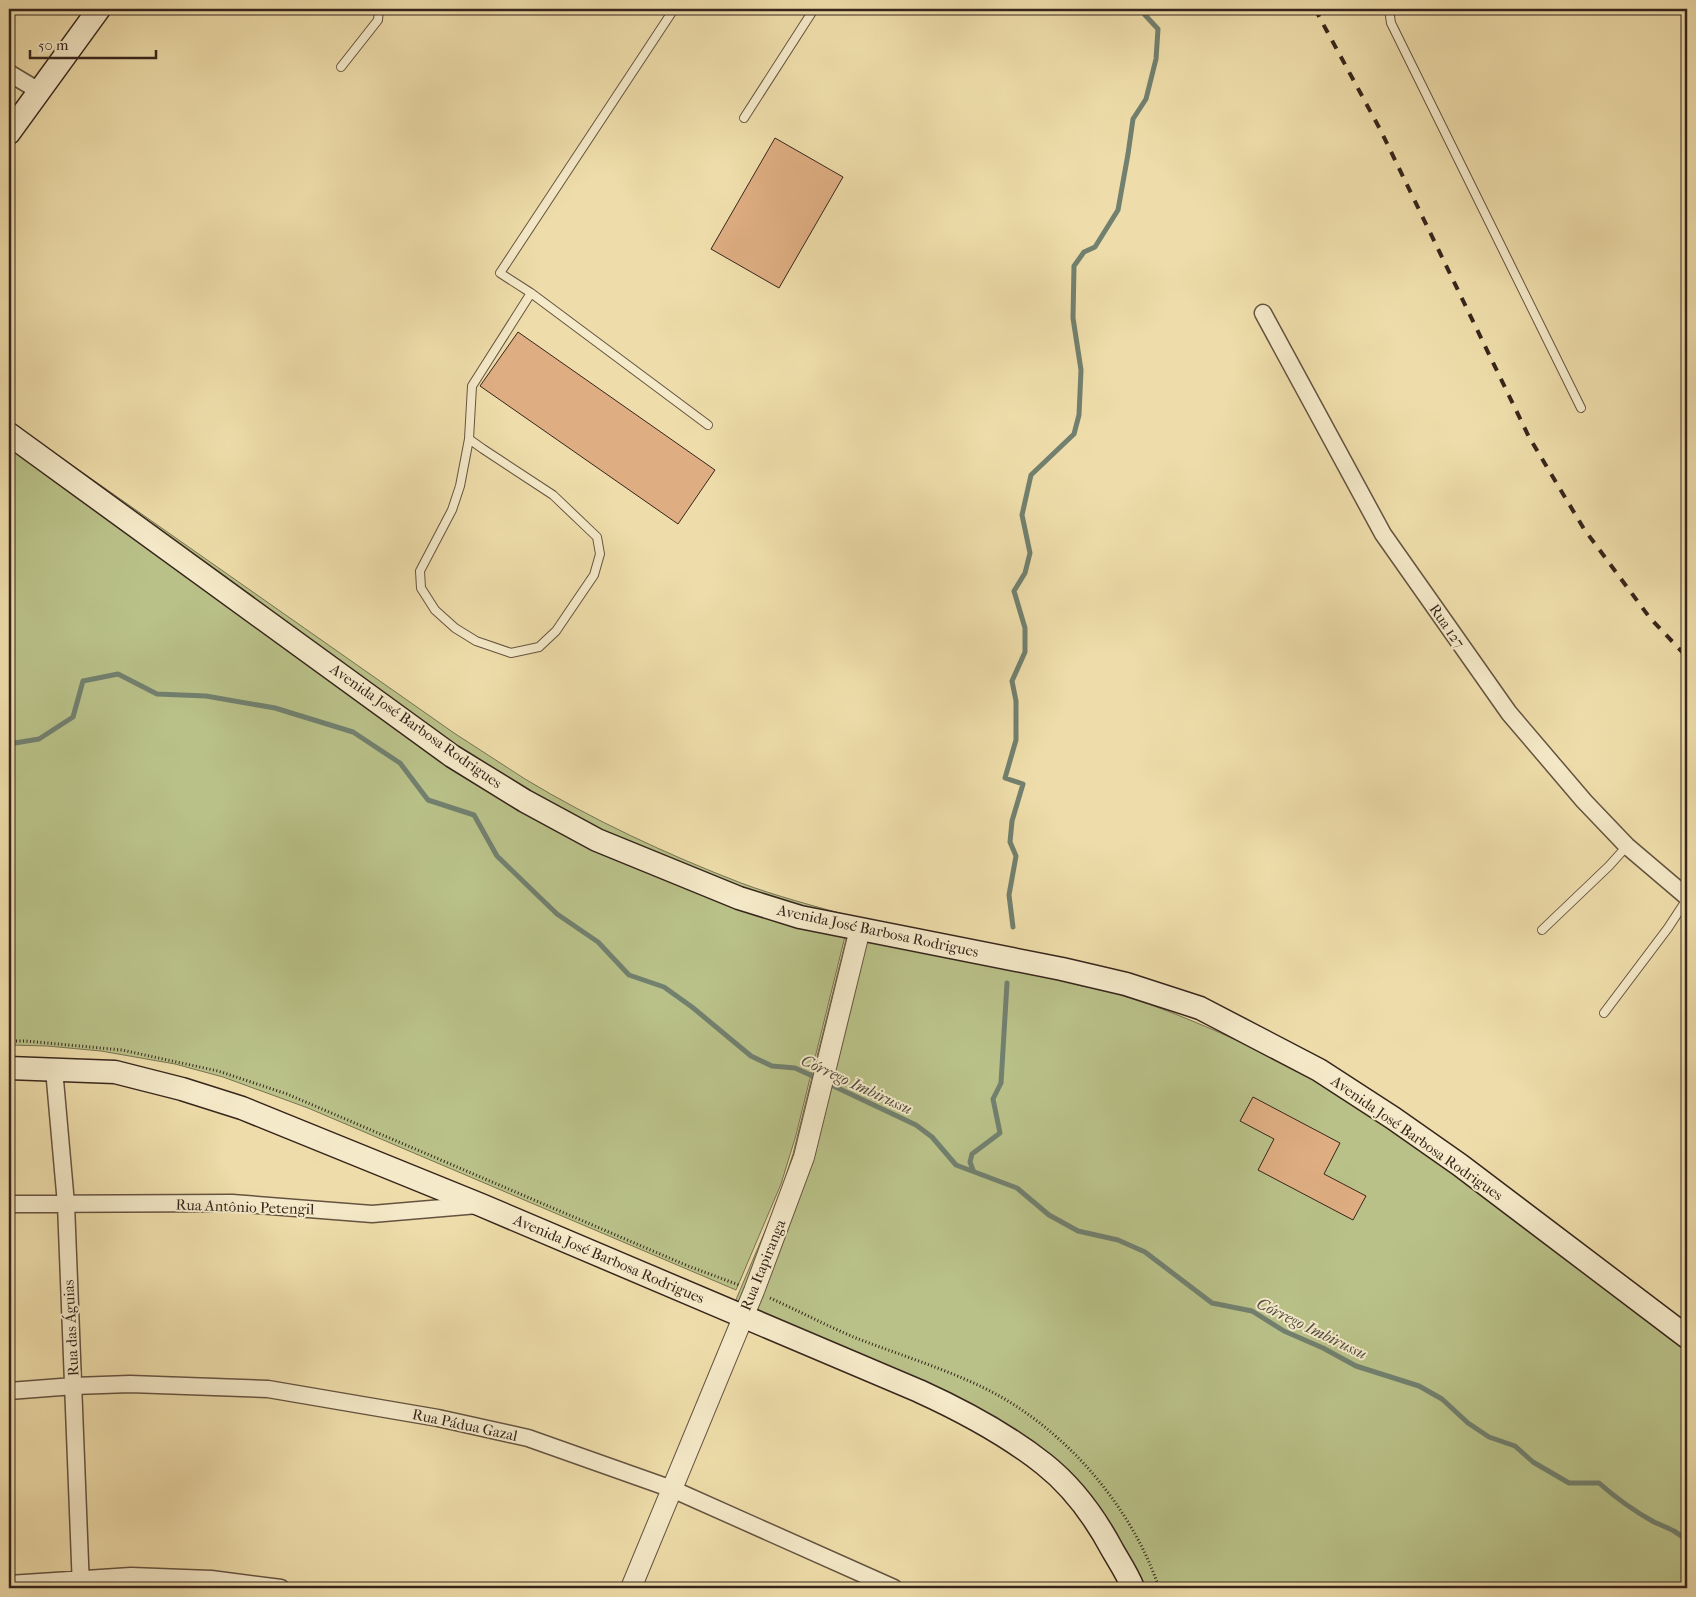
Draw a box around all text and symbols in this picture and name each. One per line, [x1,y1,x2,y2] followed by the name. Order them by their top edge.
[30,28,156,60] scale bar
[38,36,69,54] text: 50 m
[1425,601,1469,651] street label: Rua 127
[326,659,506,793] street label: Avenida José Barbosa Rodrigues
[775,901,981,961] street label: Avenida José Barbosa Rodrigues
[798,1050,915,1119] water label: Córrego Imbirussu
[1327,1071,1507,1205] street label: Avenida José Barbosa Rodrigues
[175,1196,315,1218] street label: Rua Antônio Petengil
[510,1210,708,1308] street label: Avenida José Barbosa Rodrigues
[737,1216,790,1313] street label: Rua Itapiranga
[59,1279,83,1377] street label: Rua das Águias
[1254,1294,1370,1363] water label: Córrego Imbirussu
[411,1405,519,1445] street label: Rua Pádua Gazal

